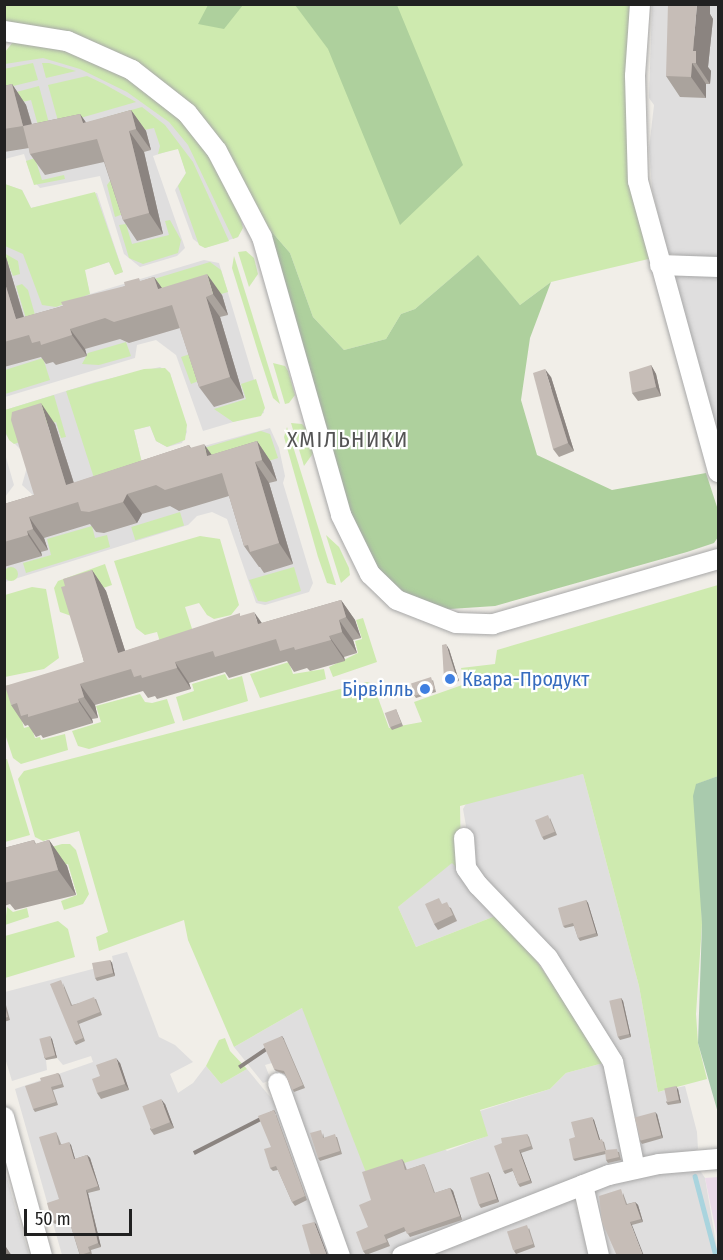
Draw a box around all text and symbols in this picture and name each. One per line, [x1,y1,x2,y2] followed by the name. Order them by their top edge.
[287,427,409,453] district label: ХМІЛЬНИКИ
[462,667,589,691] place label: Квара-Продукт
[443,672,457,686] marker: Квара-Продукт
[342,677,413,701] place label: Бірвілль
[418,682,432,696] marker: Бірвілль
[27,1197,135,1235] scale bar
[35,1208,71,1230] text: 50 m

